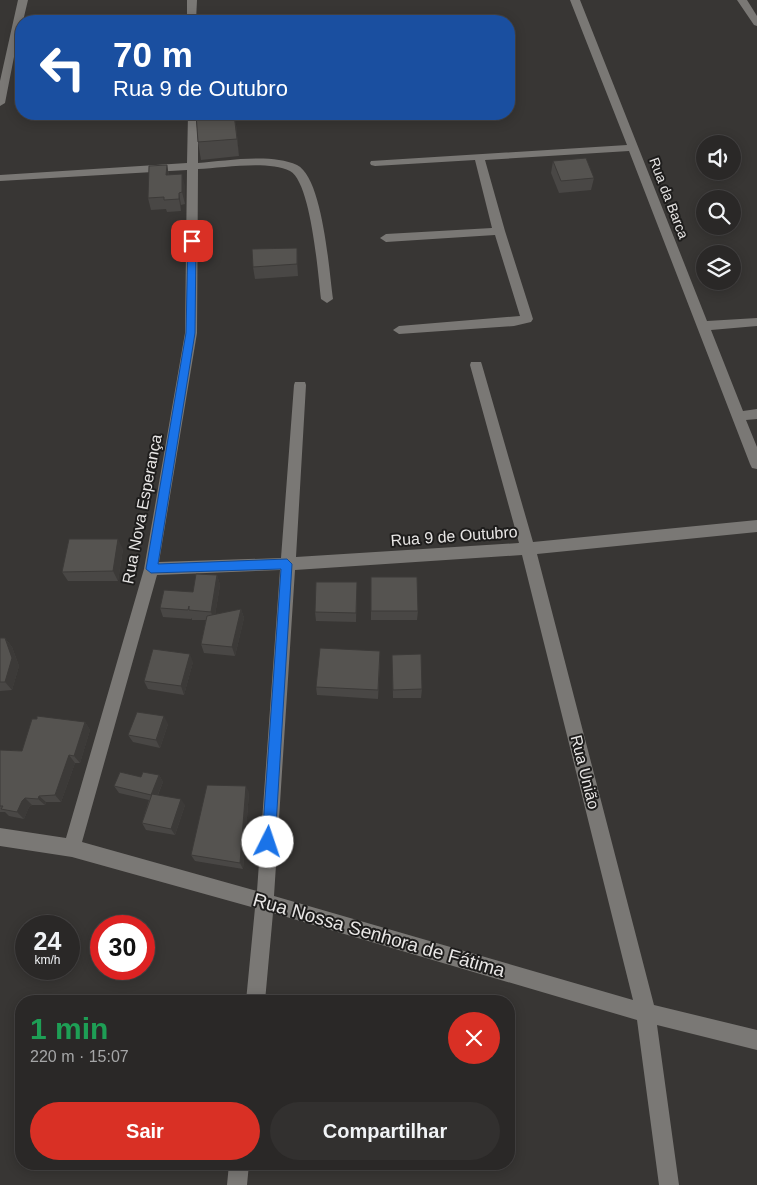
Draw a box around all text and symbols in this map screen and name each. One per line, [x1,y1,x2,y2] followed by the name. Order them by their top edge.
[30,35,95,100] icon: left
[113,35,193,74] text: 70 m
[113,76,288,101] text: Rua 9 de Outubro
[696,135,741,290] map controls
[696,135,741,180] button: sound
[646,155,692,241] street label: Rua da Barca
[696,190,741,235] button: search
[171,220,213,262] pin
[178,227,206,255] icon: arrive
[696,245,741,290] button: layers
[119,433,165,585] street label: Rua Nova Esperança
[390,523,518,549] street label: Rua 9 de Outubro
[568,733,602,811] street label: Rua União
[241,815,293,867] position arrow
[251,889,508,981] street label: Rua Nossa Senhora de Fátima
[90,915,155,980] speed limit sign: 30
[34,927,61,955] text: 24
[34,953,61,967] text: km/h
[30,1012,108,1045] text: 1 min
[448,1012,500,1064] button: close
[30,1048,129,1065] text: 220 m · 15:07
[30,1102,260,1160] button: Sair
[270,1102,500,1160] button: Compartilhar

